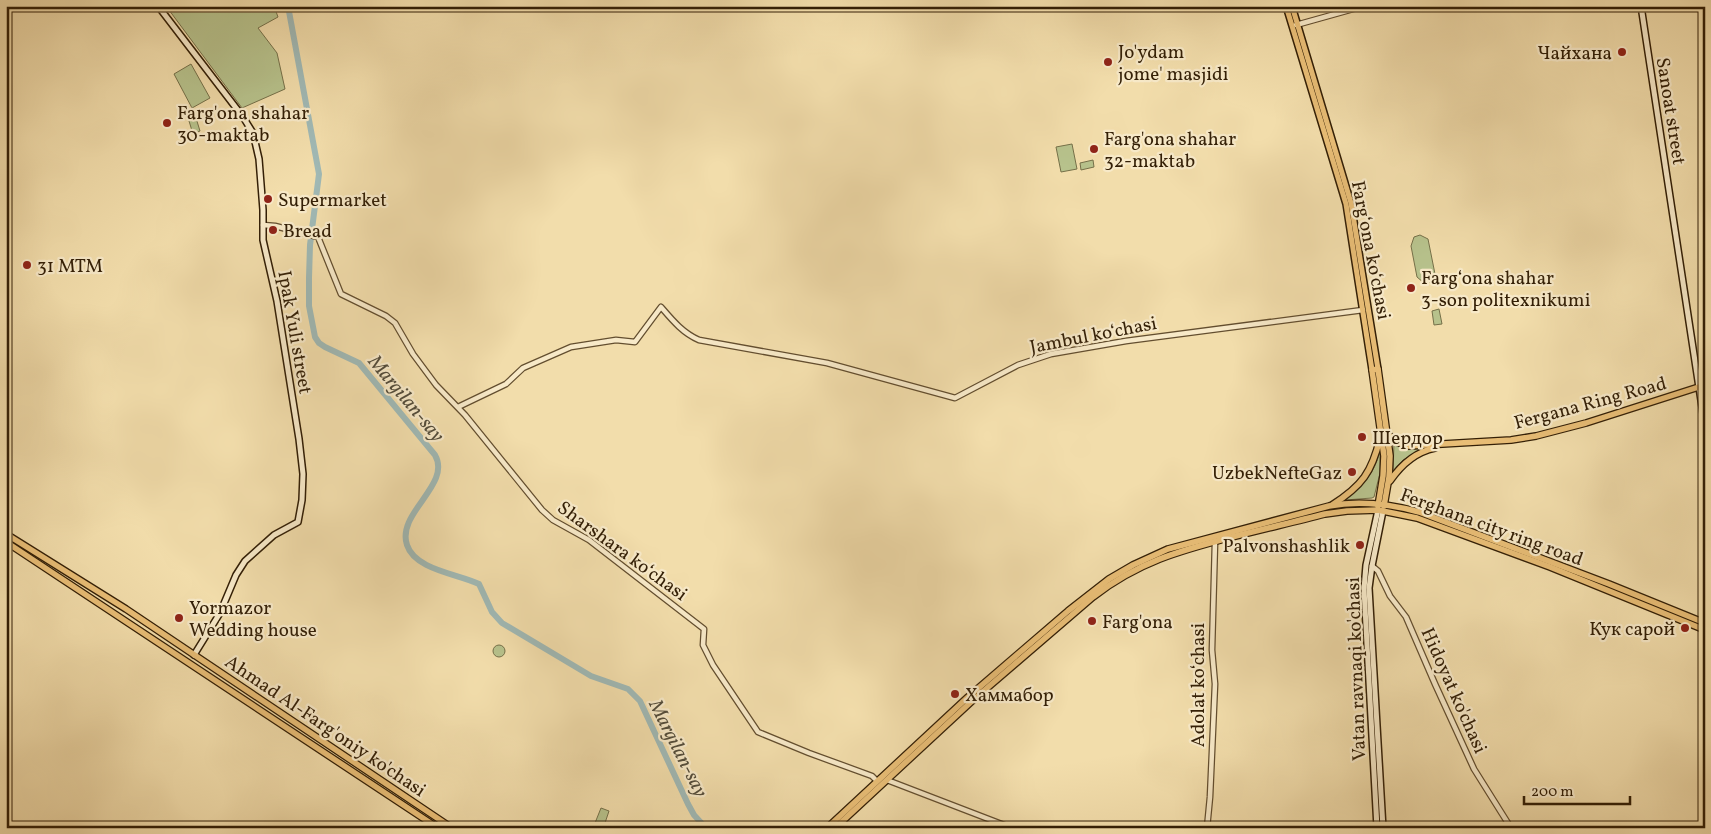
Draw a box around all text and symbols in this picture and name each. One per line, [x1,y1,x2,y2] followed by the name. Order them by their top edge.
[1118,40,1229,88] place label: Jo'ydam jome' masjidi
[1537,41,1612,67] place label: Чайхана
[1616,46,1628,58] marker: Чайхана
[1102,56,1114,68] marker: Jo'ydam jome' masjidi
[1649,56,1691,167] street label: Sanoat street
[177,101,309,149] place label: Farg'ona shahar 30-maktab
[161,117,173,129] marker: Farg'ona shahar 30-maktab
[1104,127,1236,175] place label: Farg'ona shahar 32-maktab
[1088,143,1100,155] marker: Farg'ona shahar 32-maktab
[1344,179,1396,322] street label: Fargʻona koʻchasi
[278,188,387,214] place label: Supermarket
[262,193,274,205] marker: Supermarket
[283,219,332,245] place label: Bread
[267,224,279,236] marker: Bread
[37,254,103,280] place label: 31 MTM
[21,259,33,271] marker: 31 MTM
[1421,266,1591,314] place label: Farg‘ona shahar 3-son politexnikumi
[270,269,318,396] street label: Ipak Yuli street
[1405,282,1417,294] marker: Farg‘ona shahar 3-son politexnikumi
[1028,311,1159,361] street label: Jambul koʻchasi
[360,349,450,449] water label: Margilan-say
[1511,371,1670,437] street label: Fergana Ring Road
[1372,426,1443,452] place label: Шердор
[1356,431,1368,443] marker: Шердор
[1212,461,1342,487] place label: UzbekNefteGaz
[1346,466,1358,478] marker: UzbekNefteGaz
[1396,483,1586,573] street label: Ferghana city ring road
[551,496,692,608] street label: Sharshara koʻchasi
[1222,534,1350,560] place label: Palvonshashlik
[1354,539,1366,551] marker: Palvonshashlik
[1341,576,1373,761] street label: Vatan ravnaqi ko'chasi
[189,596,317,644] place label: Yormazor Wedding house
[1102,610,1173,636] place label: Farg'ona
[173,612,185,624] marker: Yormazor Wedding house
[1086,615,1098,627] marker: Farg'ona
[1589,617,1675,643] place label: Кук сарой
[1186,622,1212,747] street label: Adolat koʻchasi
[1679,622,1691,634] marker: Кук сарой
[1414,624,1493,758] street label: Hidoyat ko'chasi
[219,650,431,804] street label: Ahmad Al-Farg'oniy ko'chasi
[965,683,1054,709] place label: Хаммабор
[949,688,961,700] marker: Хаммабор
[640,694,714,803] water label: Margilan-say
[1524,774,1630,806] scale bar
[1531,782,1574,803] text: 200 m

